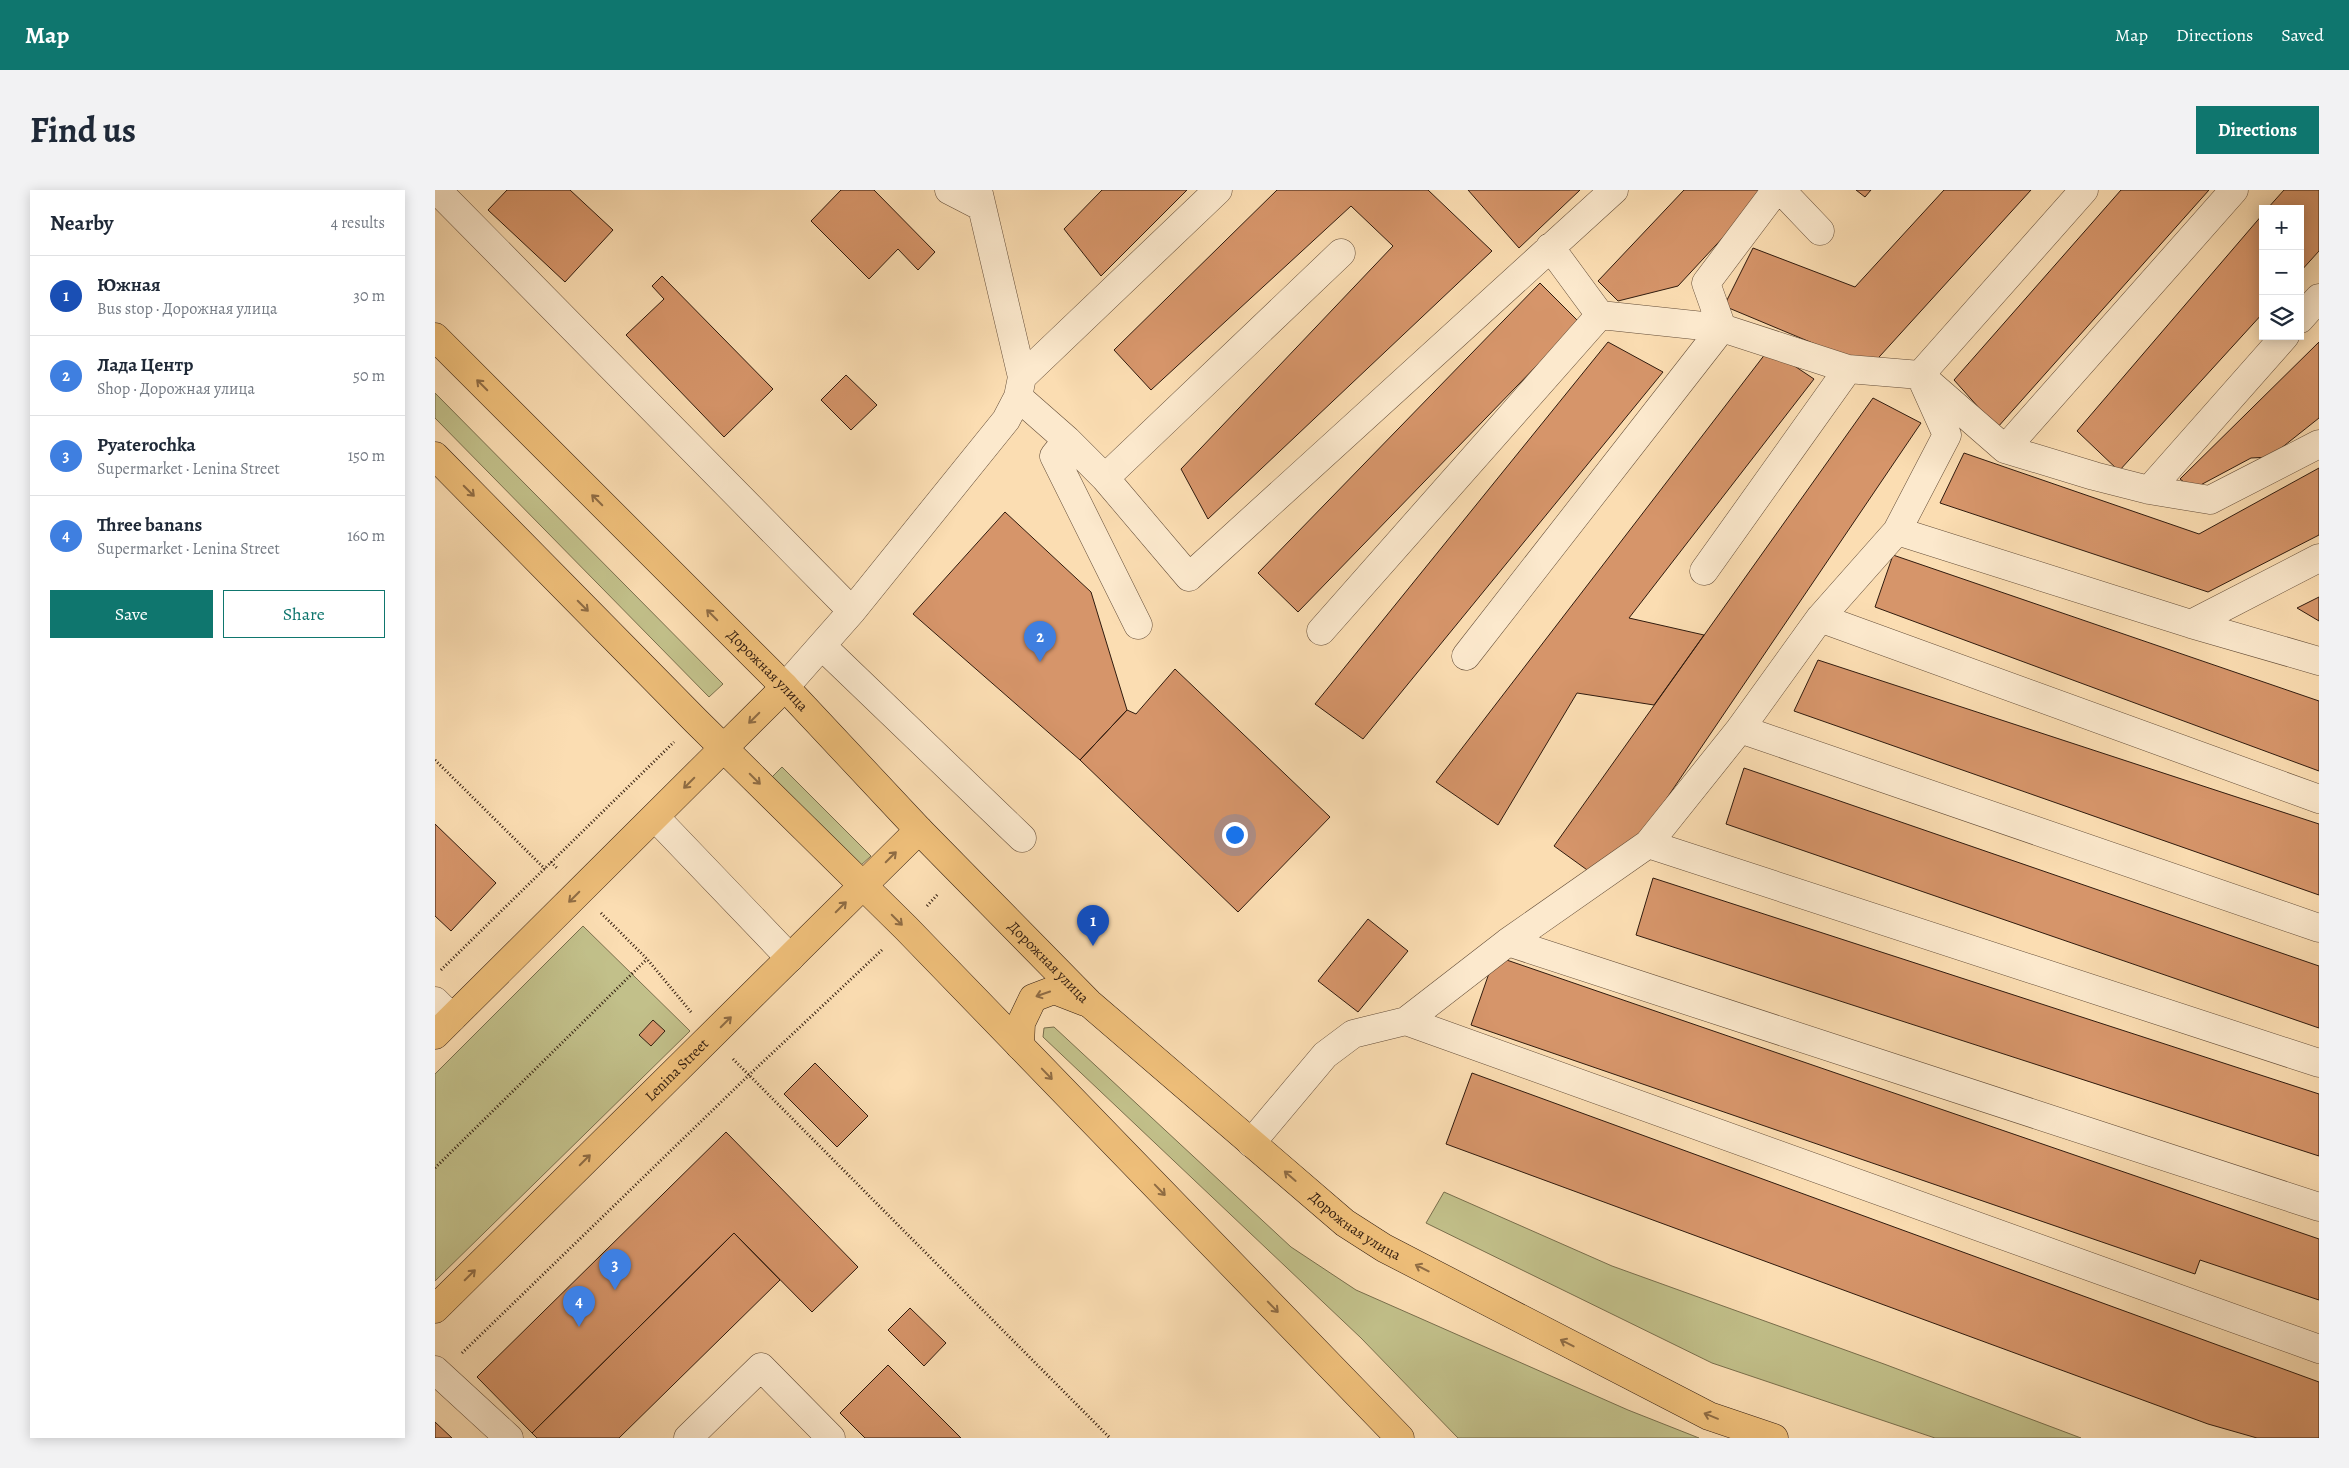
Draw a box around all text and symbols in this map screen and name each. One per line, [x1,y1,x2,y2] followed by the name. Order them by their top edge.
[25,19,69,51] text: Map
[2115,23,2148,47] text: Map
[2176,23,2253,47] text: Directions
[2281,23,2324,47] text: Saved
[30,106,136,154] text: Find us
[2196,106,2319,154] button: Directions
[2259,205,2304,340] map controls
[2259,205,2304,250] button: +
[50,209,113,237] text: Nearby
[331,212,385,234] text: 4 results
[2259,250,2304,295] button: −
[97,272,161,298] text: Южная
[63,285,69,307] text: 1
[353,285,385,307] text: 30 m
[2259,295,2304,340] button: layers
[97,298,277,320] text: Bus stop · Дорожная улица
[97,352,193,378] text: Лада Центр
[62,365,70,387] text: 2
[353,365,385,387] text: 50 m
[97,378,255,400] text: Shop · Дорожная улица
[476,379,489,391] one-way arrow
[97,432,196,458] text: Pyaterochka
[63,445,69,467] text: 3
[348,445,385,467] text: 150 m
[97,458,280,480] text: Supermarket · Lenina Street
[463,484,475,497] one-way arrow
[591,494,603,506] one-way arrow
[97,512,202,538] text: Three banans
[62,525,70,547] text: 4
[347,525,385,547] text: 160 m
[97,538,280,560] text: Supermarket · Lenina Street
[50,590,213,638] button: Save
[223,590,385,638] button: Share
[577,600,589,612] one-way arrow
[706,609,718,621] one-way arrow
[1024,621,1056,662] pin: 2
[723,625,813,716] street label: Дорожная улица
[748,712,760,724] one-way arrow
[749,773,761,785] one-way arrow
[683,776,695,789] one-way arrow
[1222,822,1248,848] your location
[885,851,897,864] one-way arrow
[568,891,580,903] one-way arrow
[835,901,847,913] one-way arrow
[1077,905,1109,946] pin: 1
[891,913,903,926] one-way arrow
[1004,917,1094,1008] street label: Дорожная улица
[1036,990,1051,999] one-way arrow
[719,1016,731,1028] one-way arrow
[640,1034,713,1106] street label: Lenina Street
[1041,1068,1053,1080] one-way arrow
[579,1154,591,1167] one-way arrow
[1283,1170,1296,1181] one-way arrow
[1154,1184,1166,1197] one-way arrow
[1305,1187,1404,1265] street label: Дорожная улица
[599,1249,631,1290] pin: 3
[1415,1263,1430,1273] one-way arrow
[463,1269,476,1281] one-way arrow
[563,1286,595,1327] pin: 4
[1267,1301,1279,1313] one-way arrow
[1559,1338,1574,1348] one-way arrow
[1704,1411,1719,1420] one-way arrow

